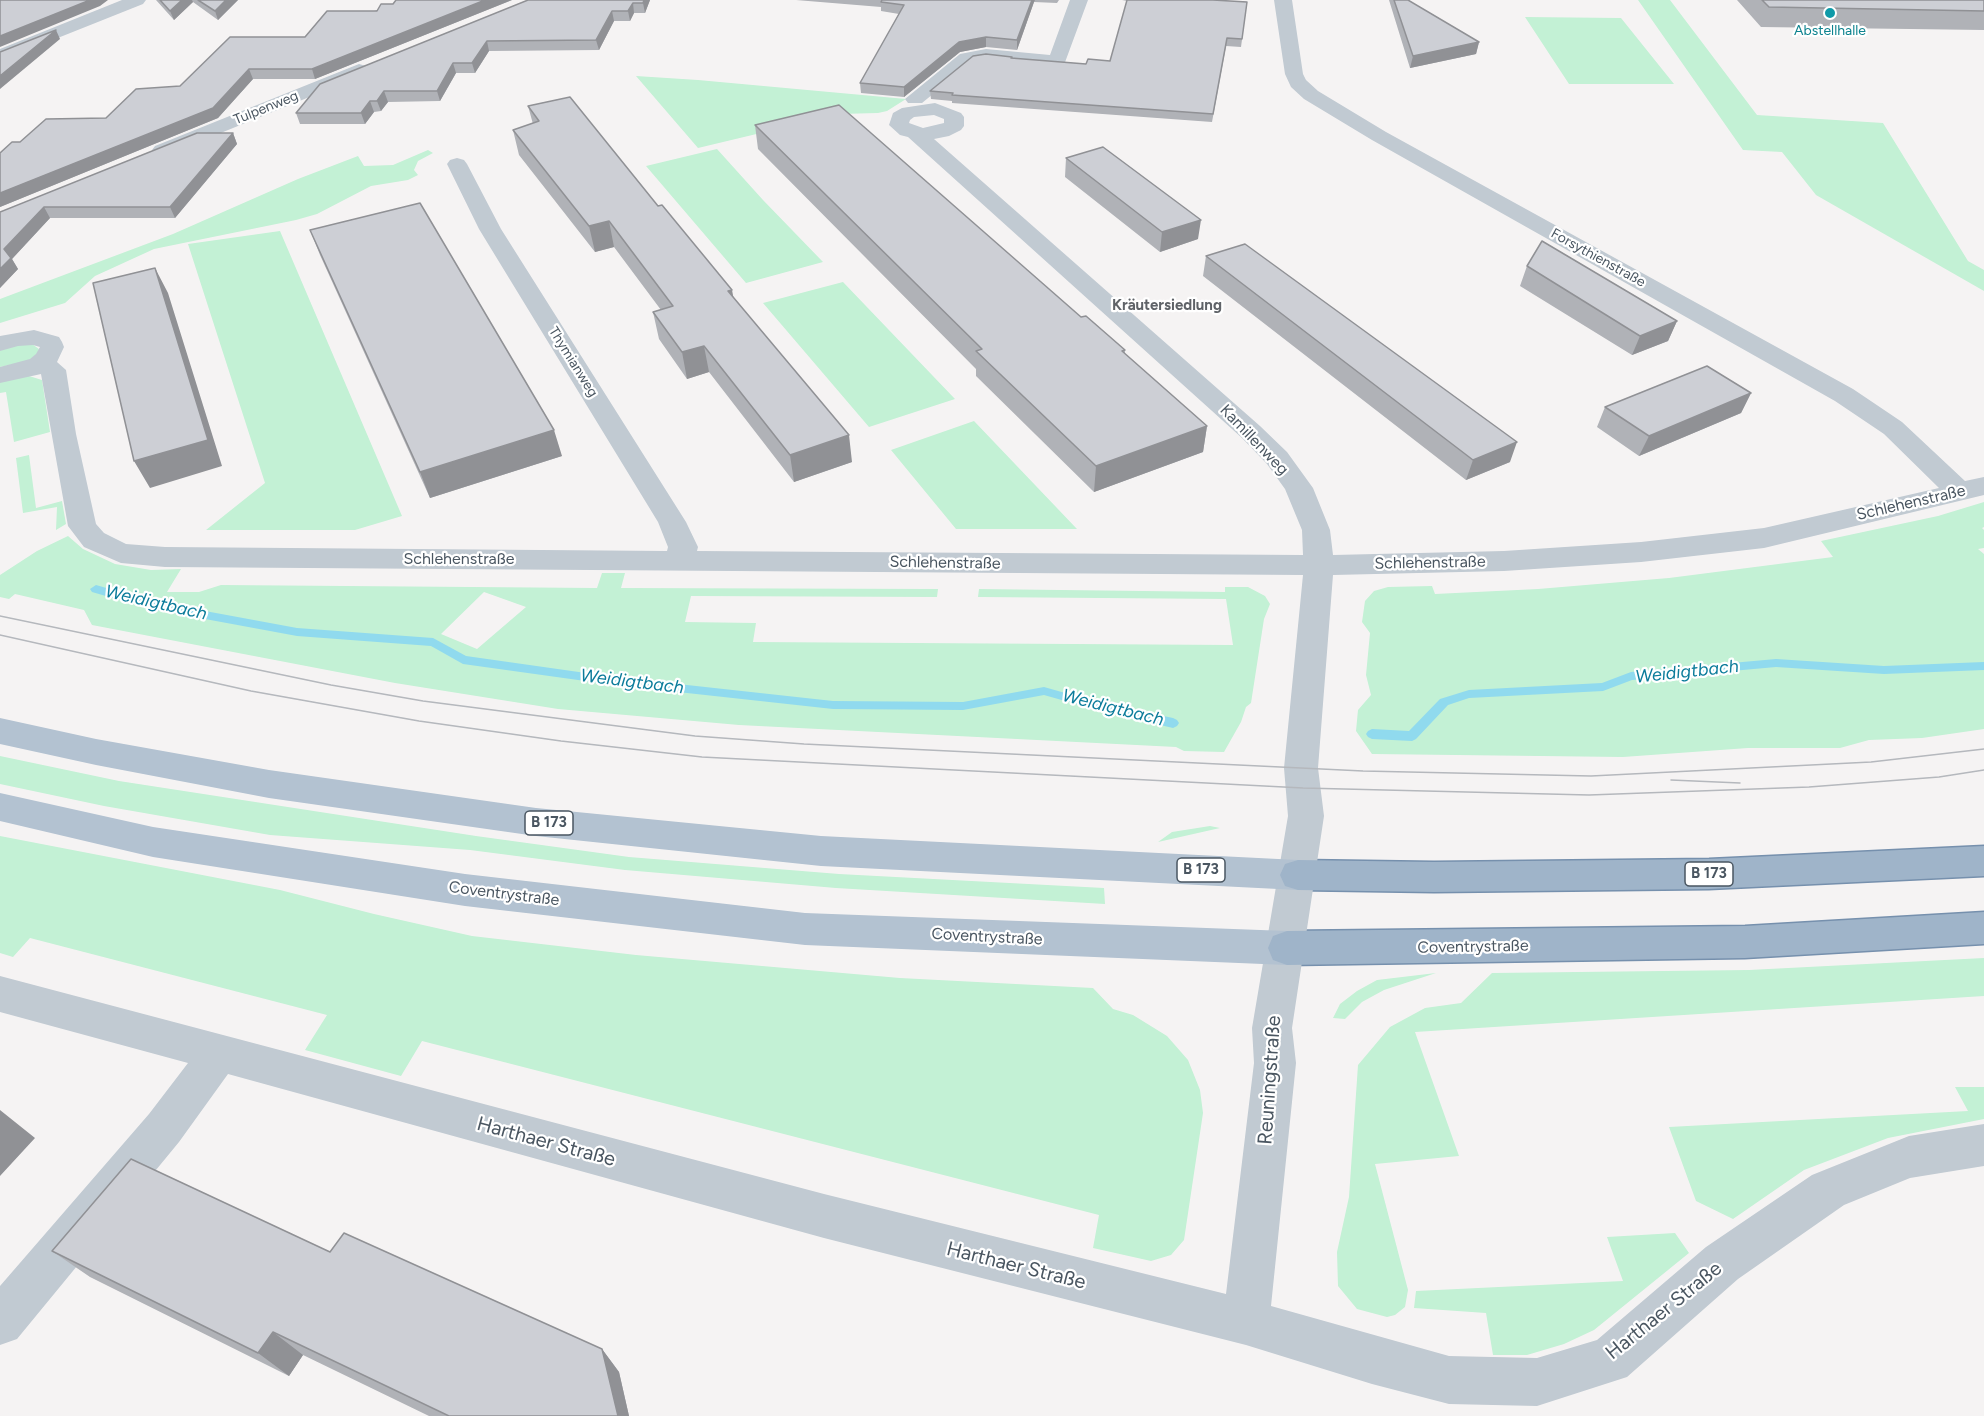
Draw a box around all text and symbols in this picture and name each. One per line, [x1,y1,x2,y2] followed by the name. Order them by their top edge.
[1823,6,1837,20] marker: Abstellhalle
[1794,23,1866,39] place label: Abstellhalle
[231,87,301,129] street label: Tulpenweg
[1548,225,1648,291] street label: Forsythienstraße
[1112,297,1222,315] district label: Kräutersiedlung
[545,324,601,400] street label: Thymianweg
[1216,401,1292,479] street label: Kamillenweg
[1855,481,1967,525] street label: Schlehenstraße
[403,549,515,569] street label: Schlehenstraße
[889,552,1001,574] street label: Schlehenstraße
[1374,552,1486,574] street label: Schlehenstraße
[103,581,209,625] water label: Weidigtbach
[1634,656,1740,688] water label: Weidigtbach
[579,665,685,699] water label: Weidigtbach
[1060,685,1166,731] water label: Weidigtbach
[525,811,573,835] road number: B 173
[1177,858,1225,882] road number: B 173
[1685,862,1733,886] road number: B 173
[448,878,560,910] street label: Coventrystraße
[931,925,1043,949] street label: Coventrystraße
[1417,936,1529,958] street label: Coventrystraße
[1254,1015,1286,1145] street label: Reuningstraße
[474,1112,618,1172] street label: Harthaer Straße
[944,1237,1088,1295] street label: Harthaer Straße
[1601,1257,1727,1365] street label: Harthaer Straße

